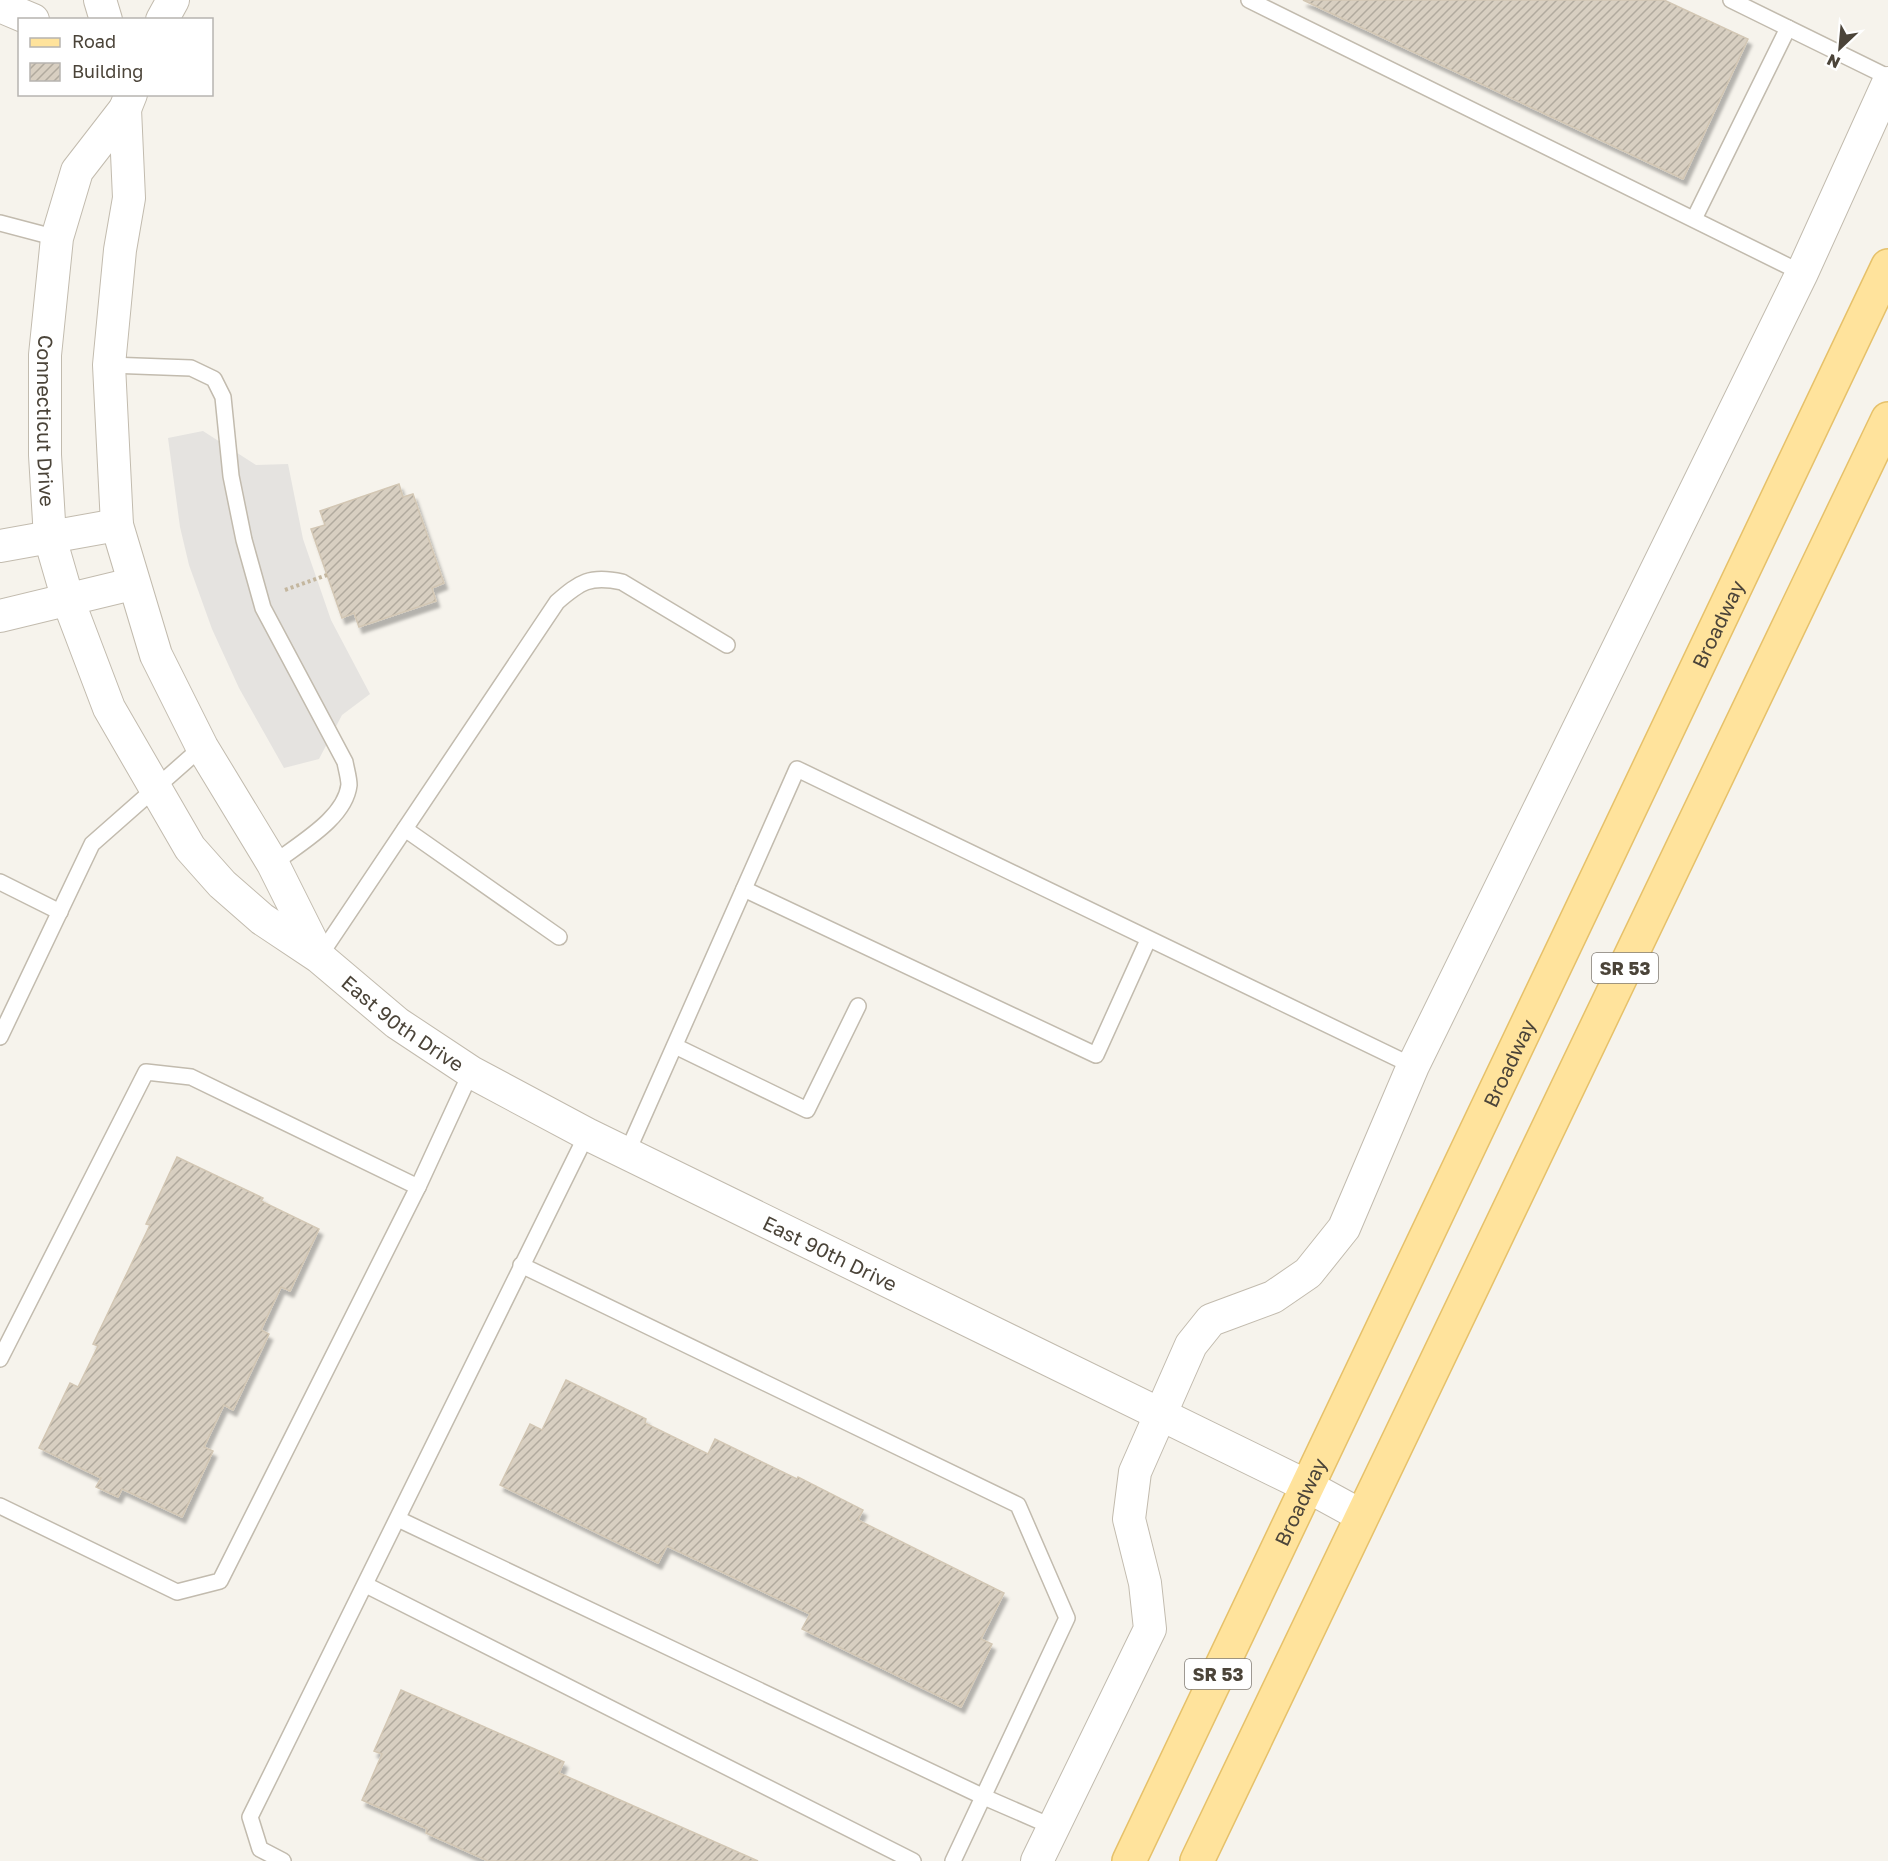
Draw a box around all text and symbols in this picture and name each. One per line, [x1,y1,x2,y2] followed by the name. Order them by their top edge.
[18,18,213,96] legend
[1810,18,1870,78] north arrow
[72,30,116,52] text: Road
[1824,50,1843,73] text: N
[72,60,143,82] text: Building
[32,334,60,507] street label: Connecticut Drive
[1687,576,1749,672] street label: Broadway
[1592,953,1658,983] road number: SR 53
[337,970,469,1076] street label: East 90th Drive
[1478,1015,1540,1111] street label: Broadway
[759,1210,901,1296] street label: East 90th Drive
[1269,1454,1331,1549] street label: Broadway
[1185,1659,1251,1689] road number: SR 53

